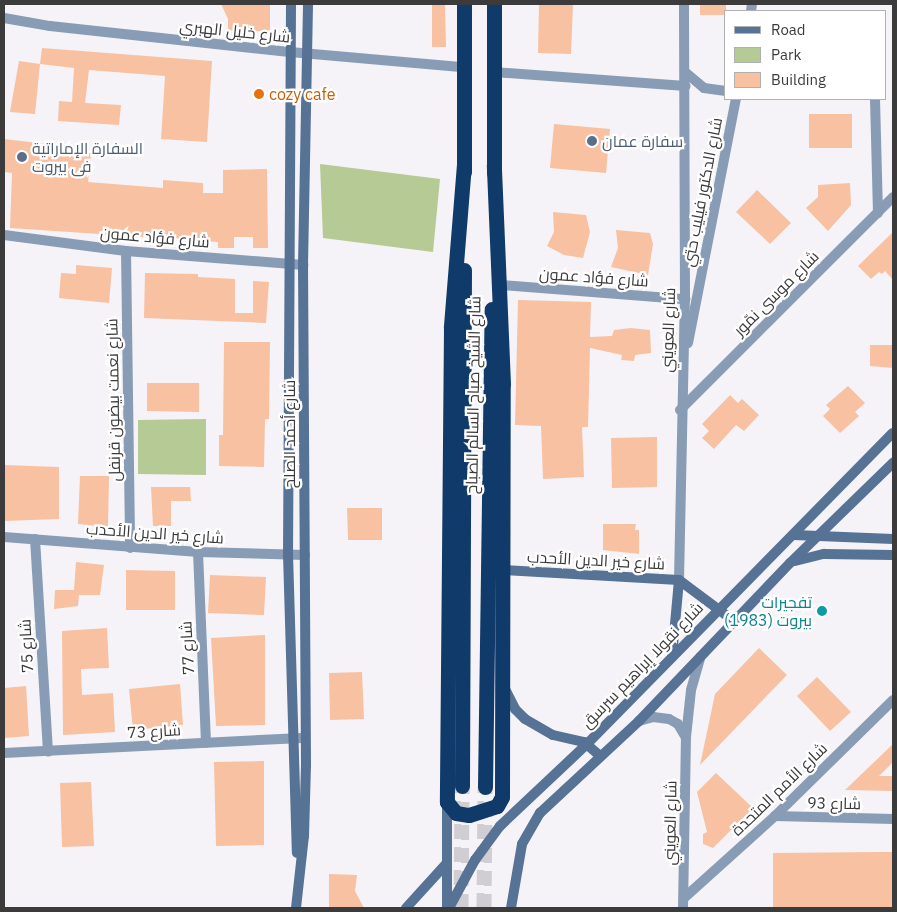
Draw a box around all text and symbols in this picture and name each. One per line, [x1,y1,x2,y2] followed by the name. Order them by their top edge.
[724,10,887,100] legend
[179,16,291,46] street label: شارع خليل الهبري
[771,20,806,39] text: Road
[771,45,801,64] text: Park
[771,70,826,89] text: Building
[269,84,336,104] place label: cozy cafe
[253,88,265,100] marker: cozy cafe
[678,116,726,268] street label: شارع الدكتور فيليب حتي
[602,131,683,151] place label: سفارة عمان
[586,135,598,147] marker: سفارة عمان
[32,138,143,176] place label: السفارة الإماراتية فى بيروت
[16,151,28,163] marker: السفارة الإماراتية فى بيروت
[100,223,210,251] street label: شارع فؤاد عمون
[729,246,823,340] street label: شارع موسى نمّور
[539,264,649,290] street label: شارع فؤاد عمون
[657,287,679,373] street label: شارع العويني
[462,296,484,494] street label: شارع الشيخ صباح السالم الصباح
[102,318,124,482] street label: شارع نعمت بيضون قرنفل
[279,380,299,488] street label: شارع أحمد الصلح
[85,519,225,547] street label: شارع خير الدين الأحدب
[527,547,665,573] street label: شارع خير الدين الأحدب
[724,592,812,630] place label: تفجيرات بيروت (1983)
[577,598,707,732] street label: شارع نقولا إبراهيم سرسق
[816,605,828,617] marker: تفجيرات بيروت (1983)
[15,619,37,673] street label: شارع 75
[176,621,198,675] street label: شارع 77
[127,720,181,742] street label: شارع 73
[727,738,831,840] street label: شارع الأمم المتحدة
[660,780,680,866] street label: شارع العويني
[807,793,861,813] street label: شارع 93

